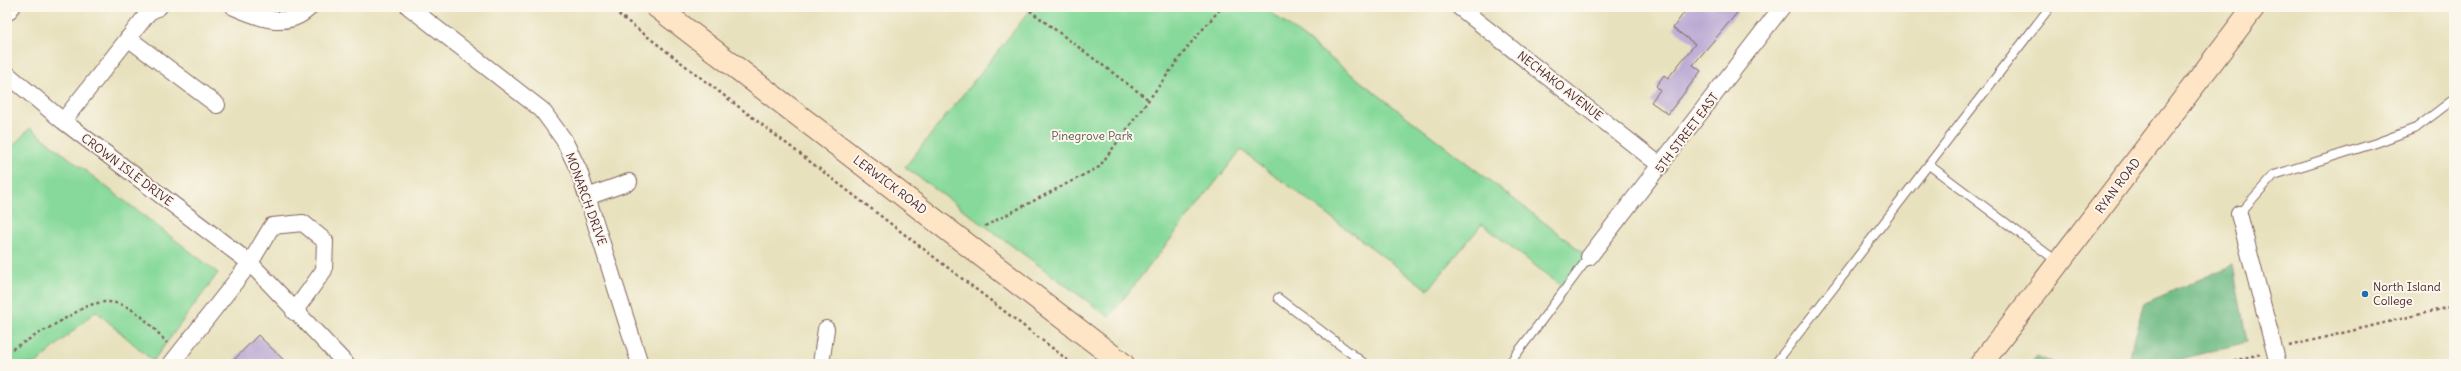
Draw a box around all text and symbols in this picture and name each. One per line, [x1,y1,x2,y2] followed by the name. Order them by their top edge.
[1515,48,1606,124] street label: NECHAKO AVENUE
[1652,90,1722,176] street label: 5TH STREET EAST
[1051,128,1133,143] park label: Pinegrove Park
[78,130,176,209] street label: CROWN ISLE DRIVE
[563,150,610,247] street label: MONARCH DRIVE
[850,152,930,217] street label: LERWICK ROAD
[2092,155,2143,216] street label: RYAN ROAD
[2373,279,2441,308] place label: North Island College
[2360,289,2370,299] marker: North Island College

